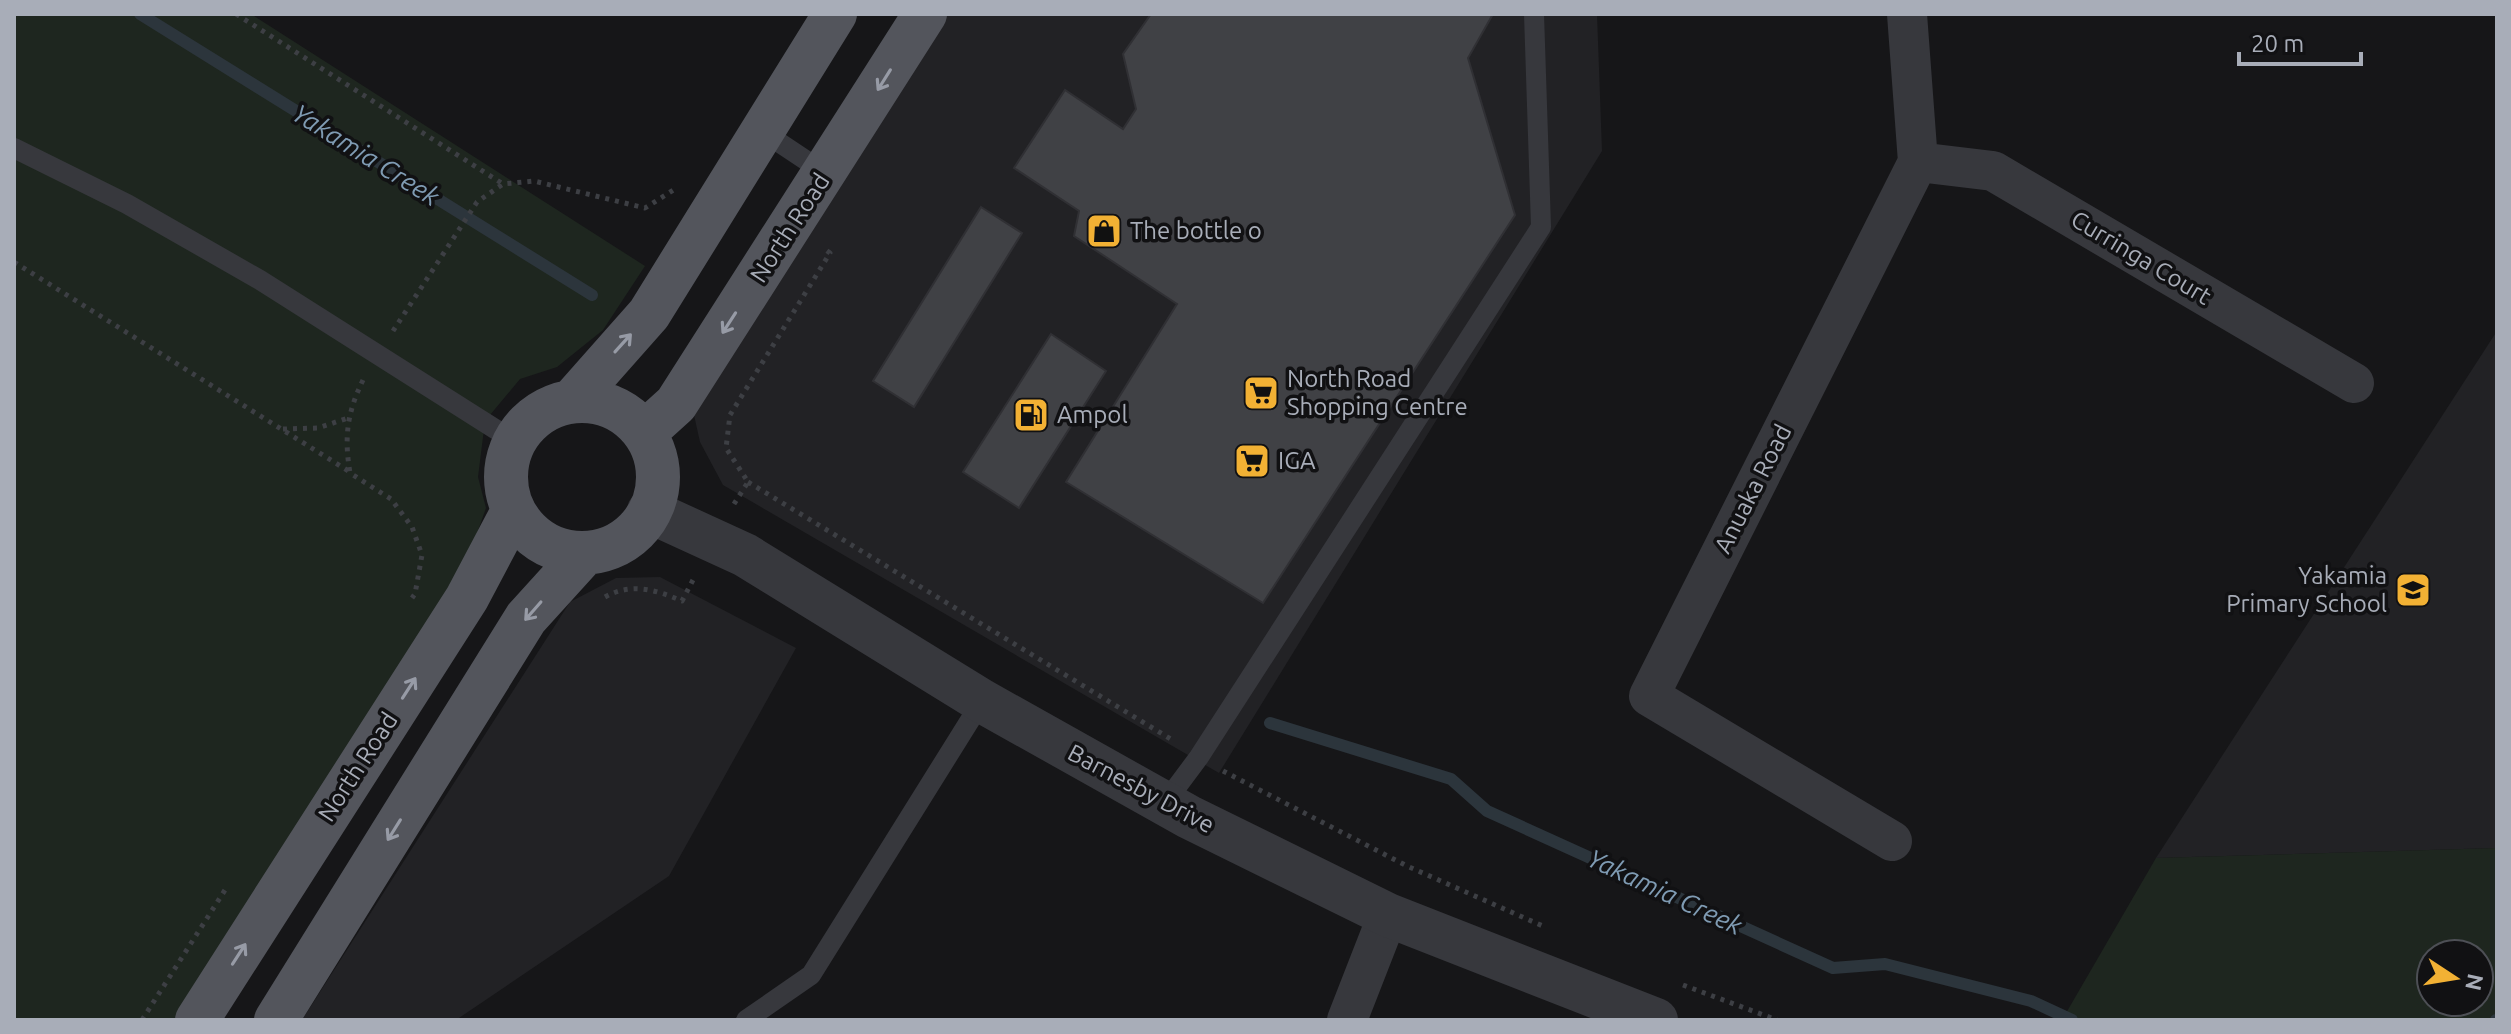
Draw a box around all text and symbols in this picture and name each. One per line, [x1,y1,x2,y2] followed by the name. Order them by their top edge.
[2239,16,2361,66] scale bar
[2251,30,2304,57] text: 20 m
[876,68,892,91] one-way arrow
[287,98,446,212] water label: Yakamia Creek
[744,168,835,287] street label: North Road
[2066,205,2217,310] street label: Curringa Court
[1085,212,1123,250] shop icon: The bottle o
[1130,217,1262,244] place label: The bottle o
[721,311,737,334] one-way arrow
[614,333,632,353] one-way arrow
[1287,365,1468,420] place label: North Road Shopping Centre
[1242,374,1280,412] supermarket icon: North Road Shopping Centre
[1012,396,1050,434] fuel station icon: Ampol
[1057,401,1128,428] place label: Ampol
[1709,420,1796,558] street label: Anuaka Road
[1233,442,1271,480] supermarket icon: IGA
[1278,447,1316,474] place label: IGA
[2226,562,2387,617] place label: Yakamia Primary School
[2394,571,2432,609] school or university icon: Yakamia Primary School
[524,600,542,620] one-way arrow
[402,677,418,700] one-way arrow
[312,707,403,826] street label: North Road
[1063,739,1219,838] street label: Barnesby Drive
[386,818,402,841] one-way arrow
[1583,843,1748,940] water label: Yakamia Creek
[2415,938,2495,1018] north arrow
[231,943,247,966] one-way arrow
[2461,972,2489,993] text: N

